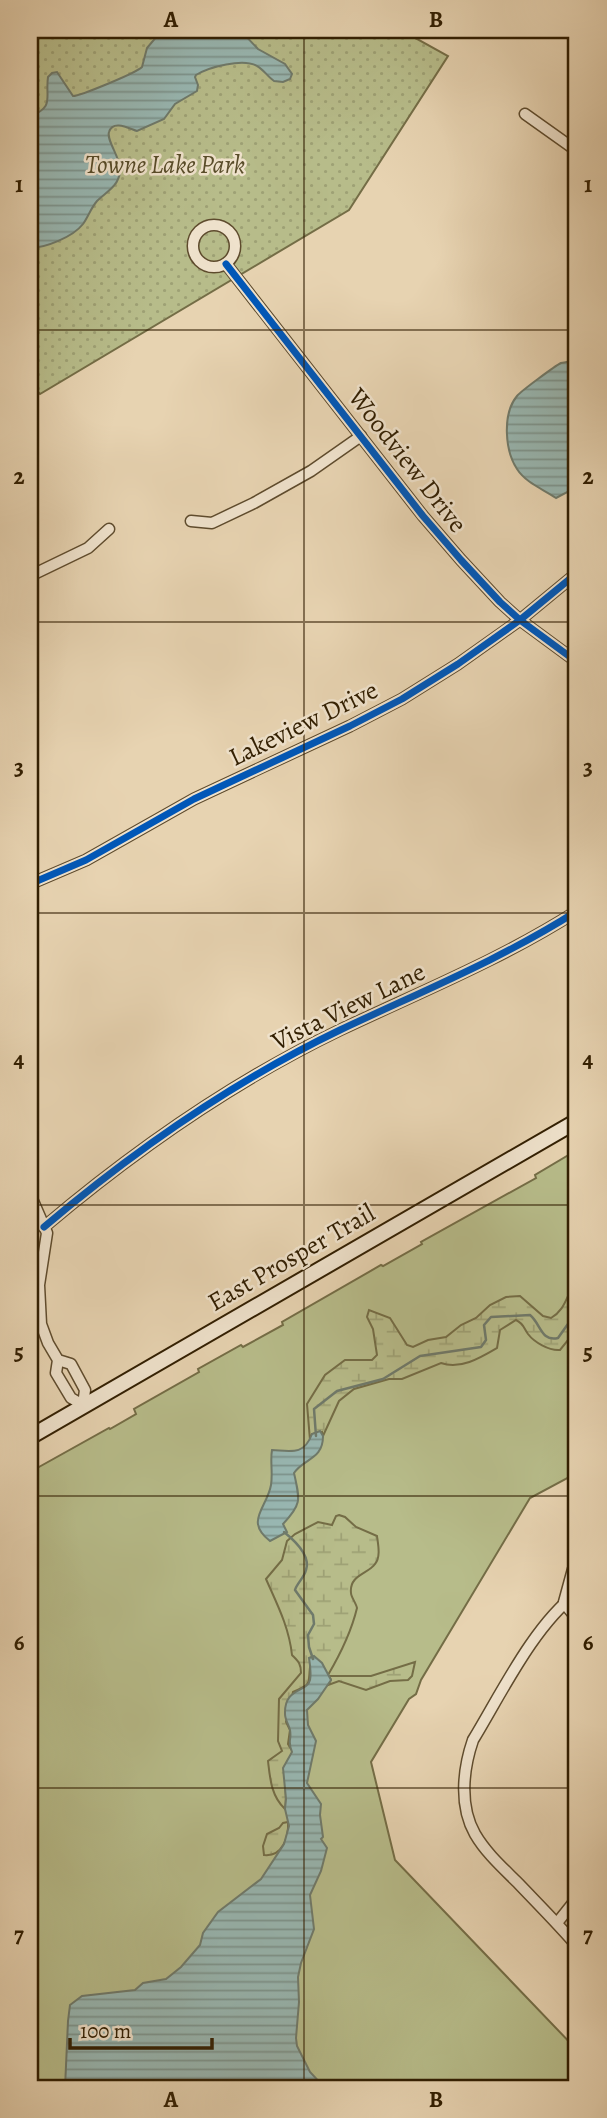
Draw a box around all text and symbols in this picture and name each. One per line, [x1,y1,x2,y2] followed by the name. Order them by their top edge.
[163,4,179,35] text: A
[429,4,443,35] text: B
[85,147,245,182] park label: Towne Lake Park
[15,169,23,200] text: 1
[584,169,592,200] text: 1
[339,380,475,540] street label: Woodview Drive
[13,461,25,492] text: 2
[582,461,594,492] text: 2
[223,672,384,775] street label: Lakeview Drive
[14,752,24,783] text: 3
[583,752,593,783] text: 3
[265,954,431,1059] street label: Vista View Lane
[14,1044,25,1075] text: 4
[583,1044,594,1075] text: 4
[201,1195,381,1320] street label: East Prosper Trail
[14,1336,24,1367] text: 5
[583,1336,593,1367] text: 5
[14,1627,25,1658] text: 6
[583,1627,594,1658] text: 6
[14,1919,24,1950] text: 7
[583,1919,593,1950] text: 7
[70,2006,212,2050] scale bar
[80,2017,131,2045] text: 100 m
[163,2084,179,2115] text: A
[429,2084,443,2115] text: B

